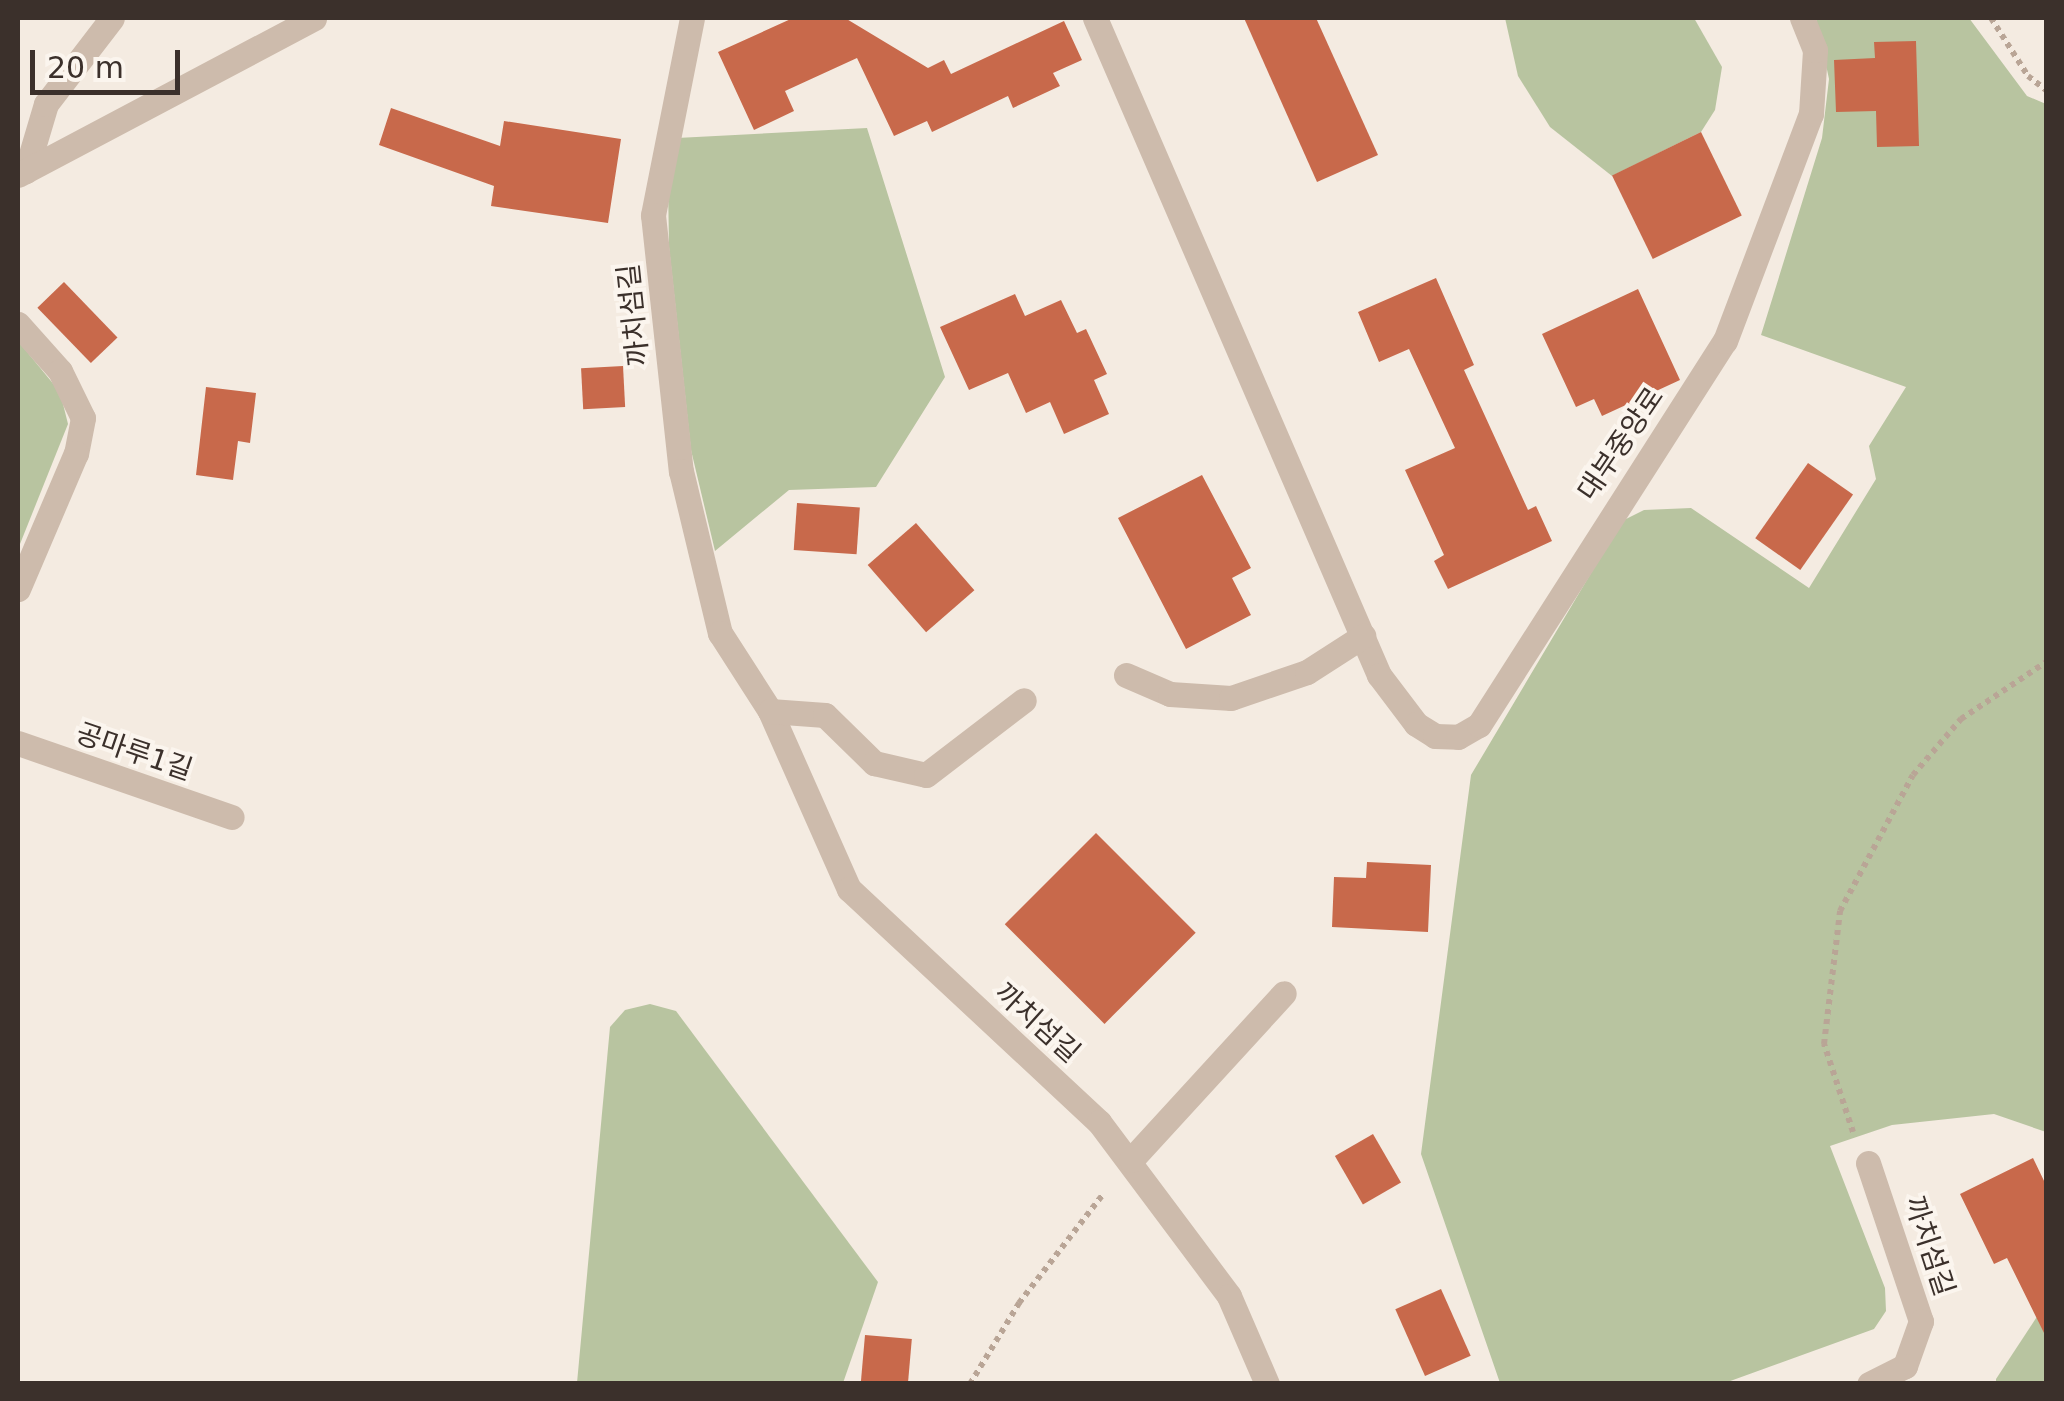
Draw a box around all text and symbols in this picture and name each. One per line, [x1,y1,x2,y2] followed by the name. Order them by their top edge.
[35,30,185,92] scale bar
[47,50,124,85] text: 20 m
[612,262,656,368] street label: 까치섬길
[1571,381,1671,507] street label: 대부중앙로
[71,716,197,788] street label: 공마루1길
[987,976,1087,1070] street label: 까치섬길
[1897,1192,1961,1300] street label: 까치섬길

